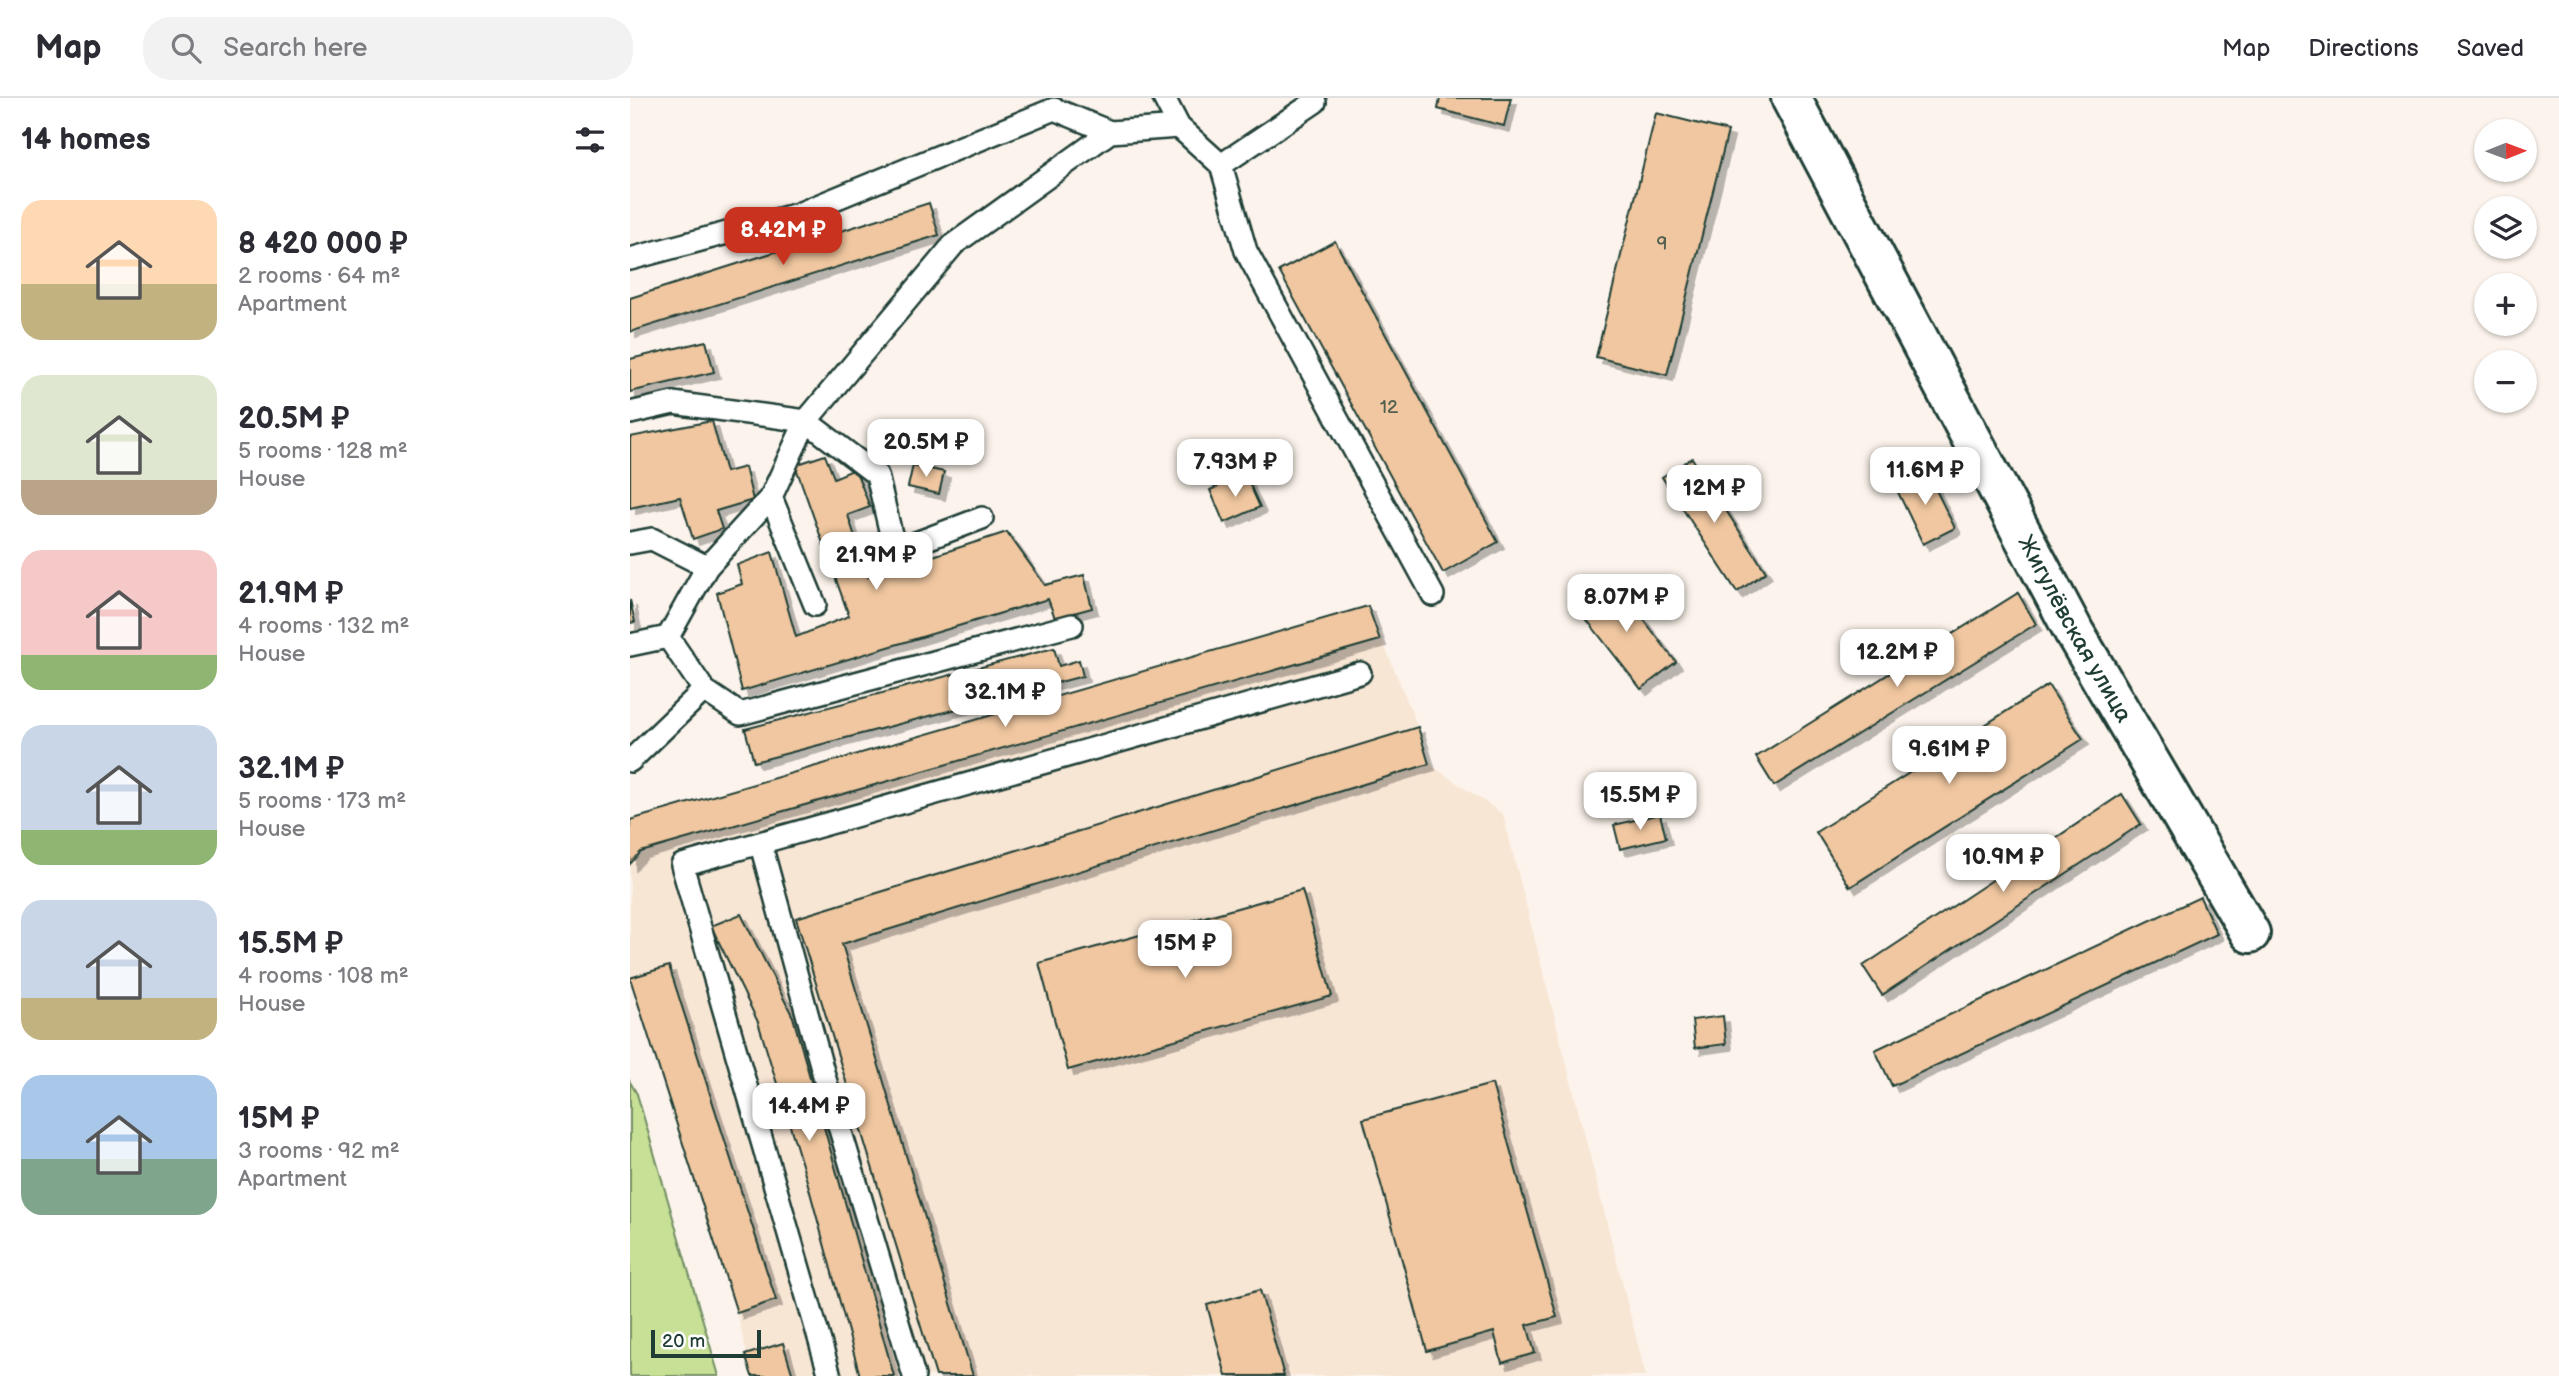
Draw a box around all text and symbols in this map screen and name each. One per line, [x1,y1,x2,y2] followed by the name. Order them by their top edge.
[143,17,633,80] search box
[35,28,101,68] text: Map
[167,29,205,67] icon: search
[223,33,367,64] text: Search here
[2222,34,2270,63] text: Map
[2308,34,2419,63] text: Directions
[2457,34,2524,63] text: Saved
[2474,119,2538,182] north arrow
[2474,119,2537,413] map controls
[571,121,609,159] icon: filters
[21,122,150,158] text: 14 homes
[2474,196,2537,259] button: layers
[718,208,848,267] pin: 8.42M ₽
[740,216,826,244] text: 8.42M ₽
[238,226,408,262] text: 8 420 000 ₽
[77,228,161,312] icon: home
[1657,233,1667,256] house number: 9
[238,262,400,290] text: 2 rooms · 64 m²
[2474,273,2537,336] button: +
[238,290,347,318] text: Apartment
[2474,350,2537,413] button: −
[1380,396,1399,419] house number: 12
[238,401,349,437] text: 20.5M ₽
[77,403,161,487] icon: home
[861,420,991,479] pin: 20.5M ₽
[883,428,969,456] text: 20.5M ₽
[238,437,408,465] text: 5 rooms · 128 m²
[1170,440,1300,499] pin: 7.93M ₽
[1193,448,1277,476] text: 7.93M ₽
[1860,448,1990,507] pin: 11.6M ₽
[1886,456,1964,484] text: 11.6M ₽
[238,465,305,493] text: House
[1665,466,1763,525] pin: 12M ₽
[1683,474,1745,502] text: 12M ₽
[2011,531,2138,728] street label: Жигулёвская улица
[811,532,941,592] pin: 21.9M ₽
[836,541,916,569] text: 21.9M ₽
[1561,574,1691,634] pin: 8.07M ₽
[238,576,344,612] text: 21.9M ₽
[77,578,161,662] icon: home
[1583,583,1669,611] text: 8.07M ₽
[238,612,409,640] text: 4 rooms · 132 m²
[1832,630,1962,689] pin: 12.2M ₽
[1856,638,1938,666] text: 12.2M ₽
[238,640,305,668] text: House
[940,670,1070,729] pin: 32.1M ₽
[964,678,1046,706] text: 32.1M ₽
[1884,726,2014,786] pin: 9.61M ₽
[1908,735,1990,763] text: 9.61M ₽
[238,751,344,787] text: 32.1M ₽
[77,753,161,837] icon: home
[1575,772,1705,832] pin: 15.5M ₽
[1600,781,1680,809] text: 15.5M ₽
[238,787,406,815] text: 5 rooms · 173 m²
[238,815,305,843] text: House
[1938,834,2068,894] pin: 10.9M ₽
[1962,843,2044,871] text: 10.9M ₽
[1136,920,1234,980] pin: 15M ₽
[238,926,343,962] text: 15.5M ₽
[77,928,161,1012] icon: home
[1154,929,1216,957] text: 15M ₽
[238,962,409,990] text: 4 rooms · 108 m²
[238,990,305,1018] text: House
[744,1084,874,1143] pin: 14.4M ₽
[768,1092,850,1120] text: 14.4M ₽
[238,1101,319,1137] text: 15M ₽
[77,1103,161,1187] icon: home
[238,1137,400,1165] text: 3 rooms · 92 m²
[238,1165,347,1193] text: Apartment
[651,1327,761,1359] scale bar
[662,1330,705,1353] text: 20 m

